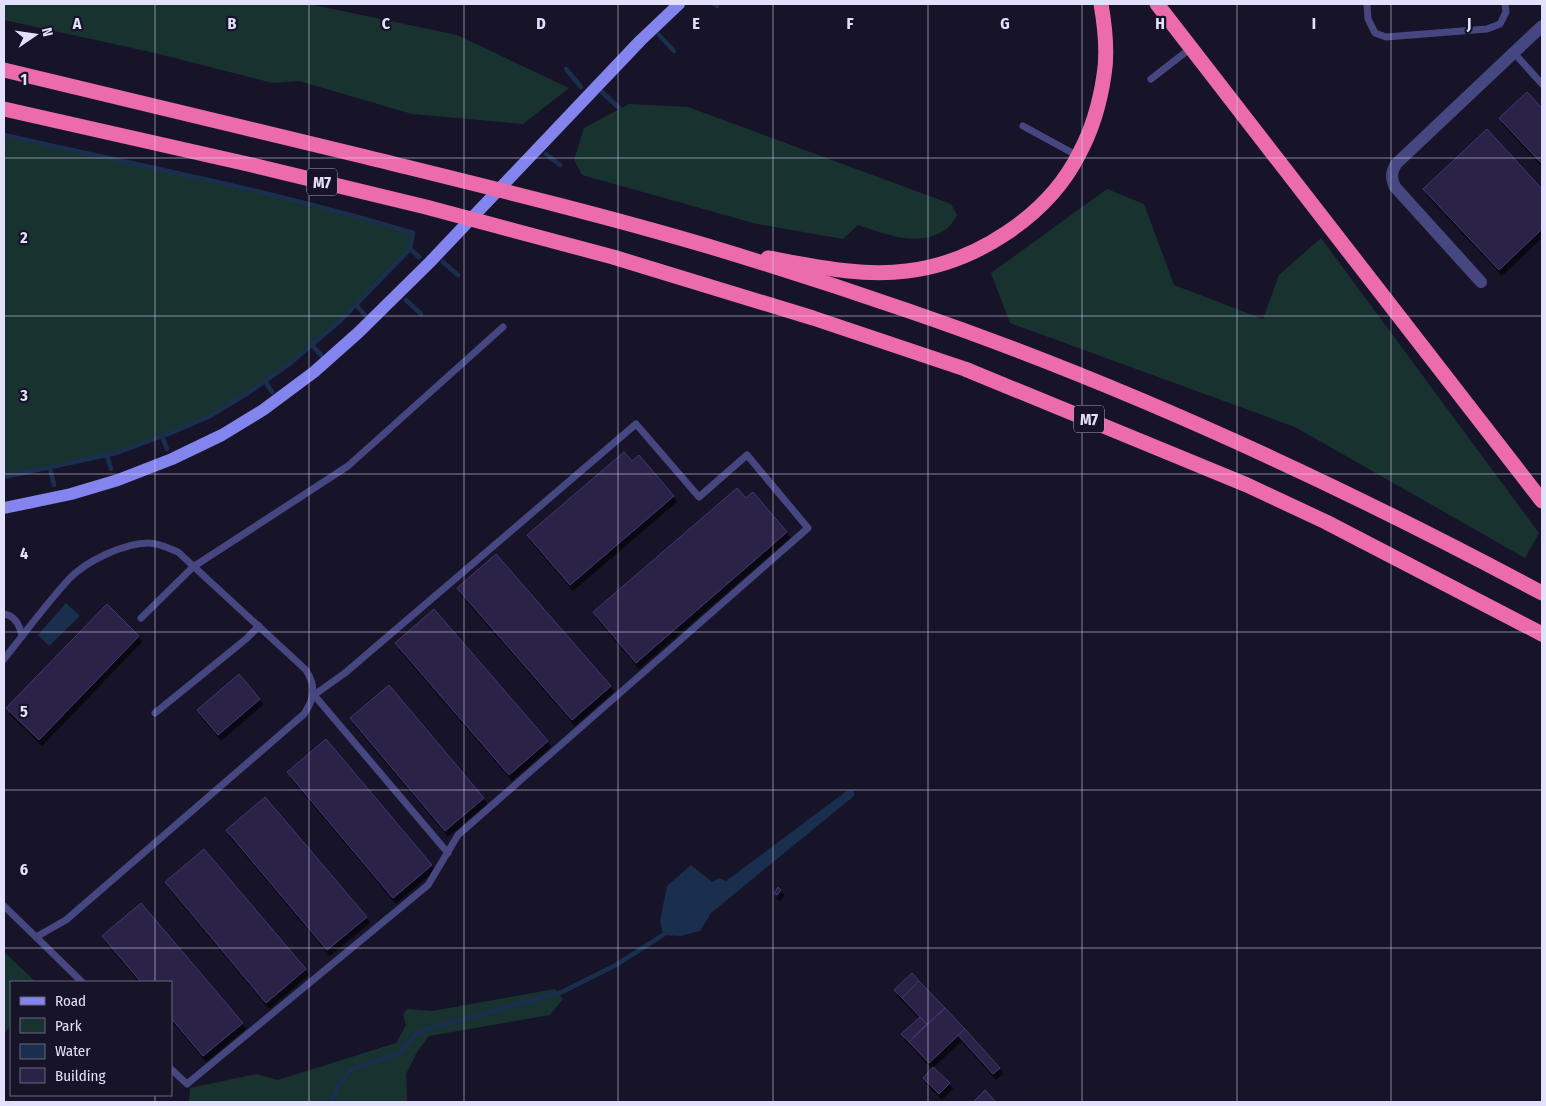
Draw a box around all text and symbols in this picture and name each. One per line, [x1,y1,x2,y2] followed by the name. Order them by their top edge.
[10,10,60,60] north arrow
[72,14,82,33] text: A
[228,14,237,33] text: B
[382,14,391,33] text: C
[536,14,546,33] text: D
[692,14,700,33] text: E
[846,14,854,33] text: F
[1000,14,1010,33] text: G
[1155,14,1165,33] text: H
[1312,14,1316,33] text: I
[1466,14,1471,33] text: J
[38,26,56,38] text: N
[21,70,27,89] text: 1
[307,168,337,196] road number: M7
[19,228,28,247] text: 2
[19,386,28,405] text: 3
[1074,406,1104,432] road number: M7
[20,544,28,563] text: 4
[20,702,28,721] text: 5
[20,860,28,879] text: 6
[10,981,172,1096] legend
[55,992,86,1010] text: Road
[55,1017,82,1035] text: Park
[55,1042,91,1060] text: Water
[55,1067,106,1085] text: Building

